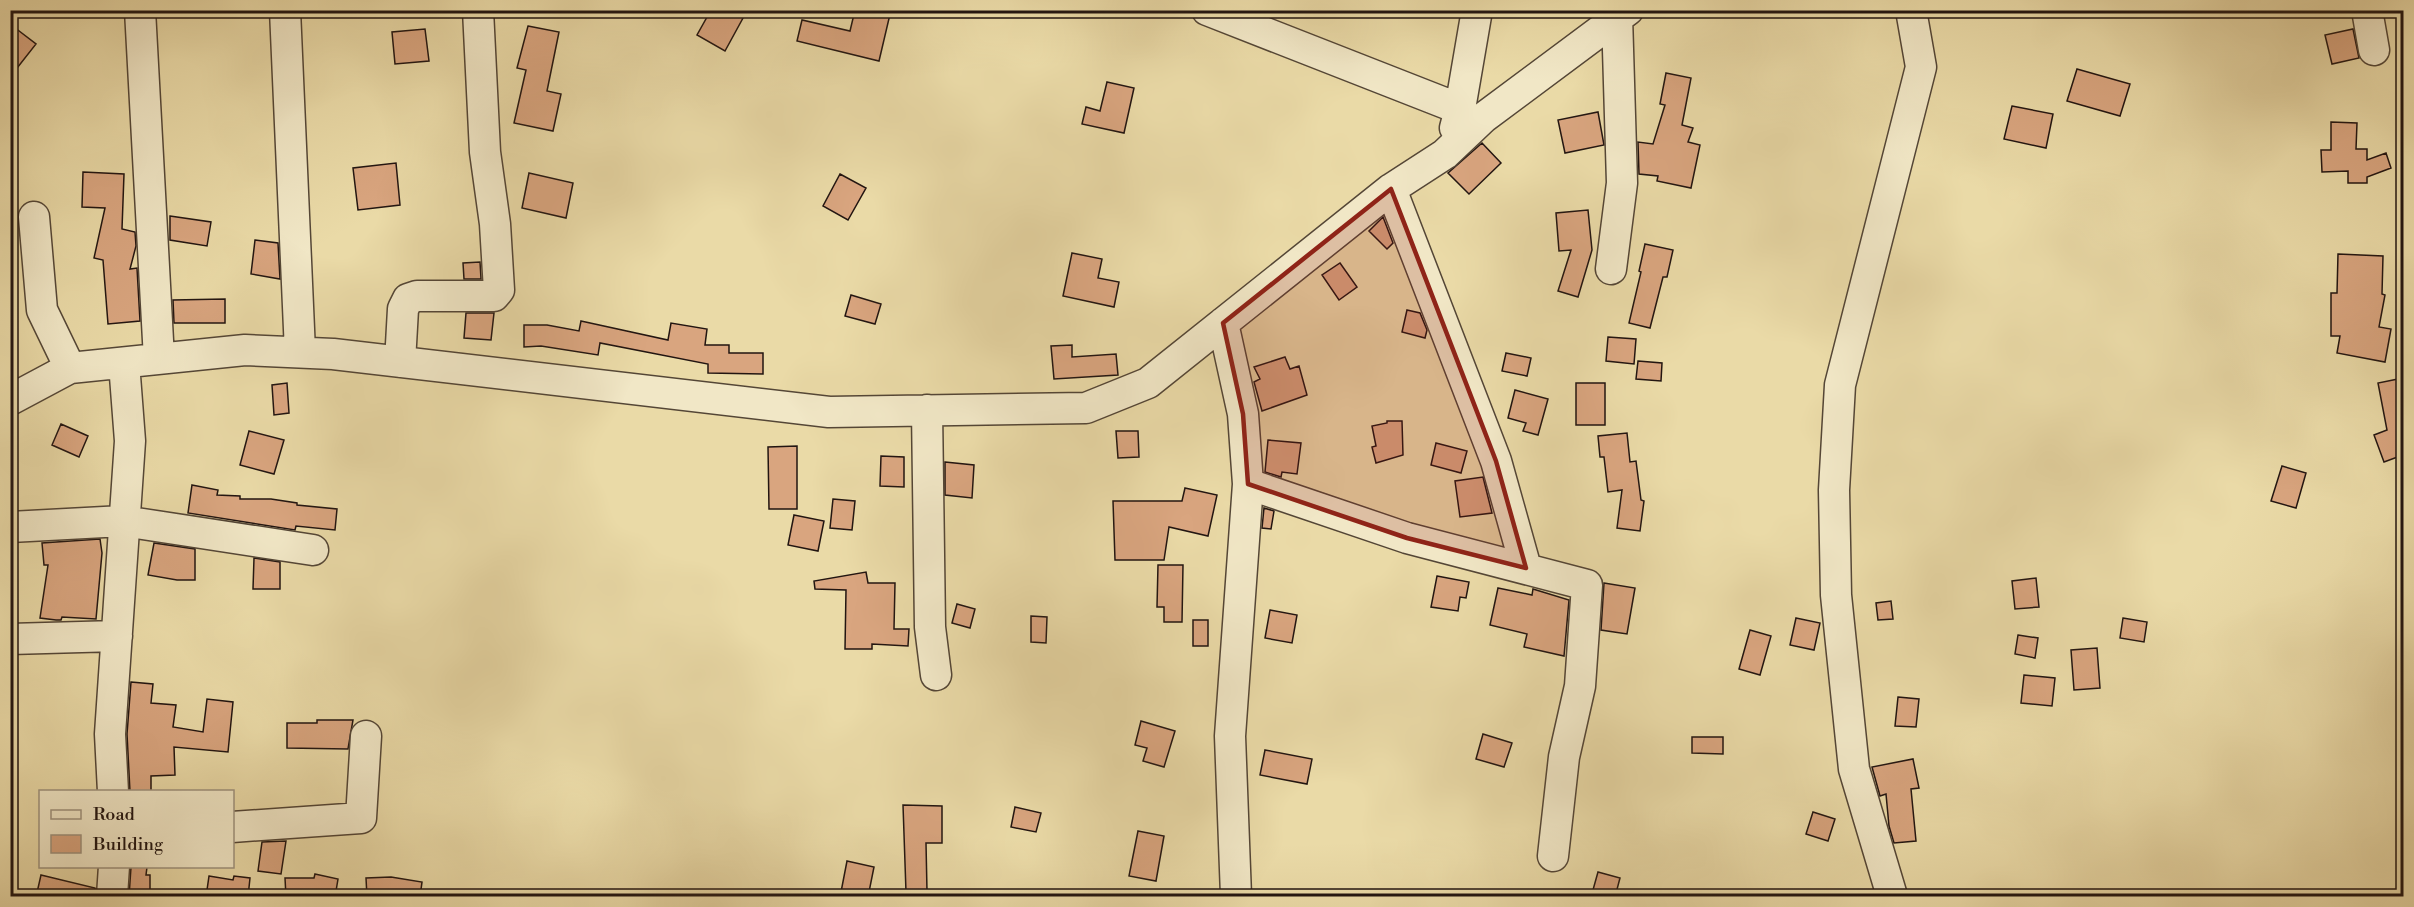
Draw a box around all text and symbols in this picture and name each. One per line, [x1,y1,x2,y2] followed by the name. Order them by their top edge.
[39,790,234,868] legend
[93,803,136,826] text: Road
[92,833,164,856] text: Building

